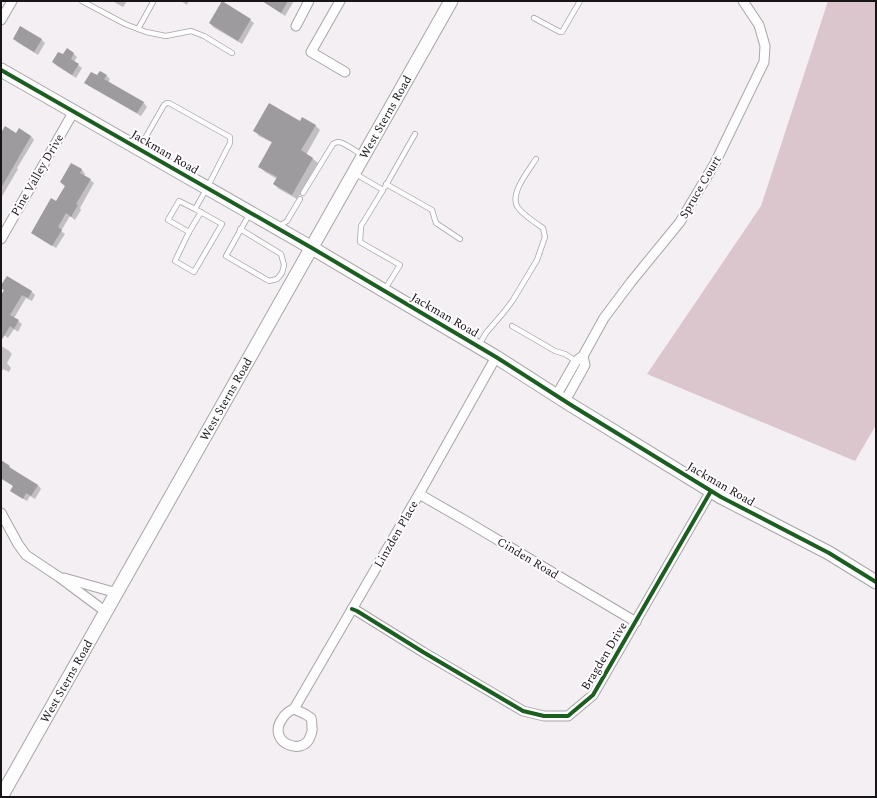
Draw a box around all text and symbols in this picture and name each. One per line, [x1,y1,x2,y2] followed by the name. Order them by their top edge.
[355,72,417,163] street label: West Sterns Road
[127,125,203,180] street label: Jackman Road
[6,130,69,220] street label: Pine Valley Drive
[675,152,726,222] street label: Spruce Court
[407,288,483,343] street label: Jackman Road
[195,354,258,445] street label: West Sterns Road
[683,457,759,512] street label: Jackman Road
[369,497,424,571] street label: Linzden Place
[493,533,562,584] street label: Cinden Road
[576,618,632,694] street label: Bragden Drive
[36,636,98,727] street label: West Sterns Road

